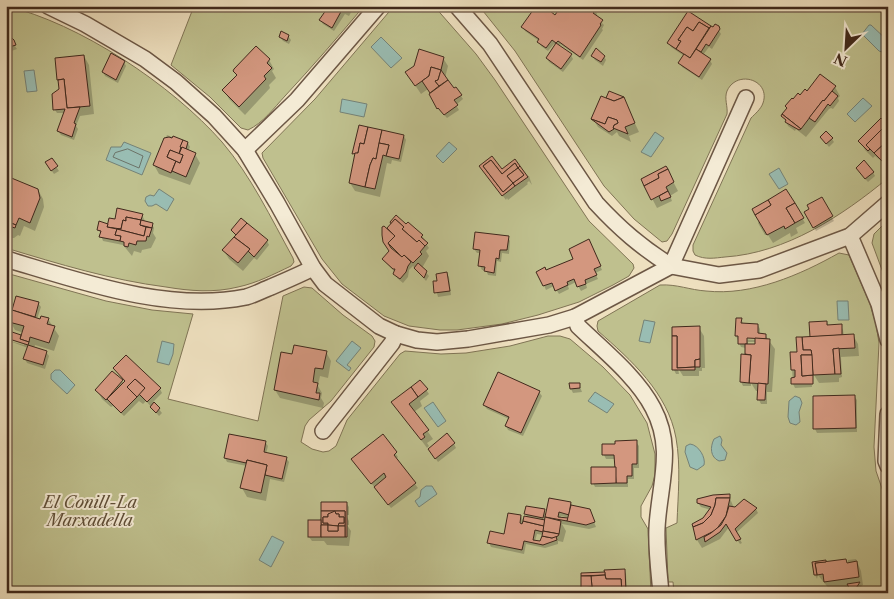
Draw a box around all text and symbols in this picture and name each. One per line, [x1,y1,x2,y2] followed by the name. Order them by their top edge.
[822,22,872,72] north arrow
[831,49,850,71] text: N
[41,492,137,530] park label: El Conill-La Marxadella

